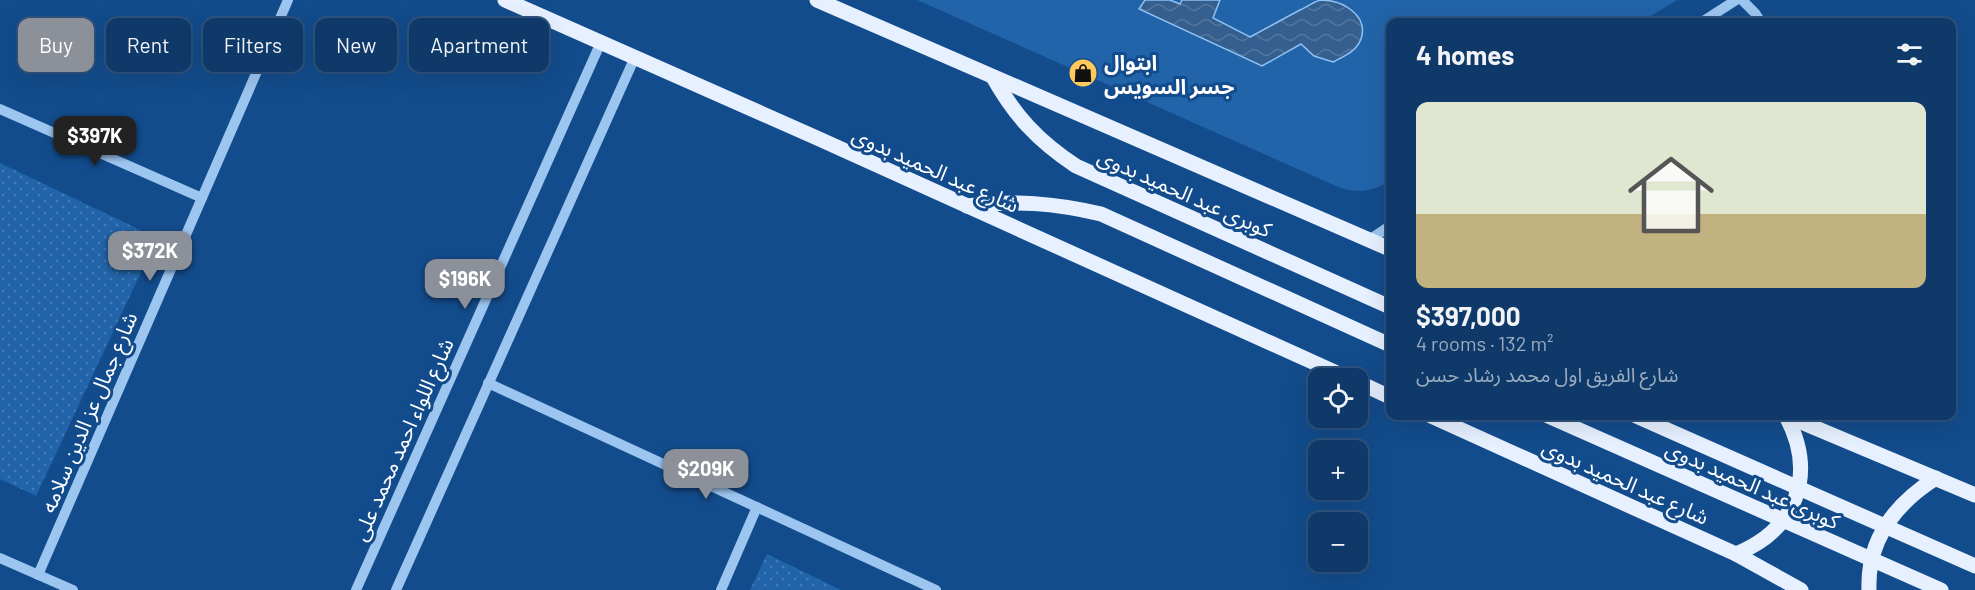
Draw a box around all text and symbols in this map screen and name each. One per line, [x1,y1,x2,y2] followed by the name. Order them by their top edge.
[18,18,94,72] chip: Buy
[106,18,191,72] chip: Rent
[203,18,303,72] chip: Filters
[315,18,397,72] chip: New
[409,18,549,72] chip: Apartment
[1893,38,1926,71] icon: filters
[1416,39,1514,70] text: 4 homes
[1104,49,1234,99] place label: ابتوال جسر السويس
[1067,57,1099,89] shop icon: ابتوال جسر السويس
[53,116,137,167] pin: $397K
[847,121,1023,221] street label: شارع عبد الحميد بدوى
[67,123,123,147] text: $397K
[1617,141,1725,249] icon: home
[1094,143,1276,243] street label: كوبرى عبد الحميد بدوى
[108,231,192,282] pin: $372K
[122,238,178,262] text: $372K
[423,259,507,310] pin: $196K
[439,266,491,290] text: $196K
[1416,300,1521,331] text: $397,000
[34,308,145,518] street label: شارع جمال عز الدين سلامه
[1416,331,1553,355] text: 4 rooms · 132 m²
[346,334,462,546] street label: شارع اللواء احمد محمد على
[1416,362,1679,386] text: شارع الفريق اول محمد رشاد حسن
[1308,368,1368,572] map controls
[1308,368,1368,428] button: locate
[1537,433,1713,533] street label: شارع عبد الحميد بدوى
[1662,435,1844,535] street label: كوبرى عبد الحميد بدوى
[1308,440,1368,500] button: +
[664,449,748,500] pin: $209K
[677,456,735,480] text: $209K
[1308,512,1368,572] button: −

